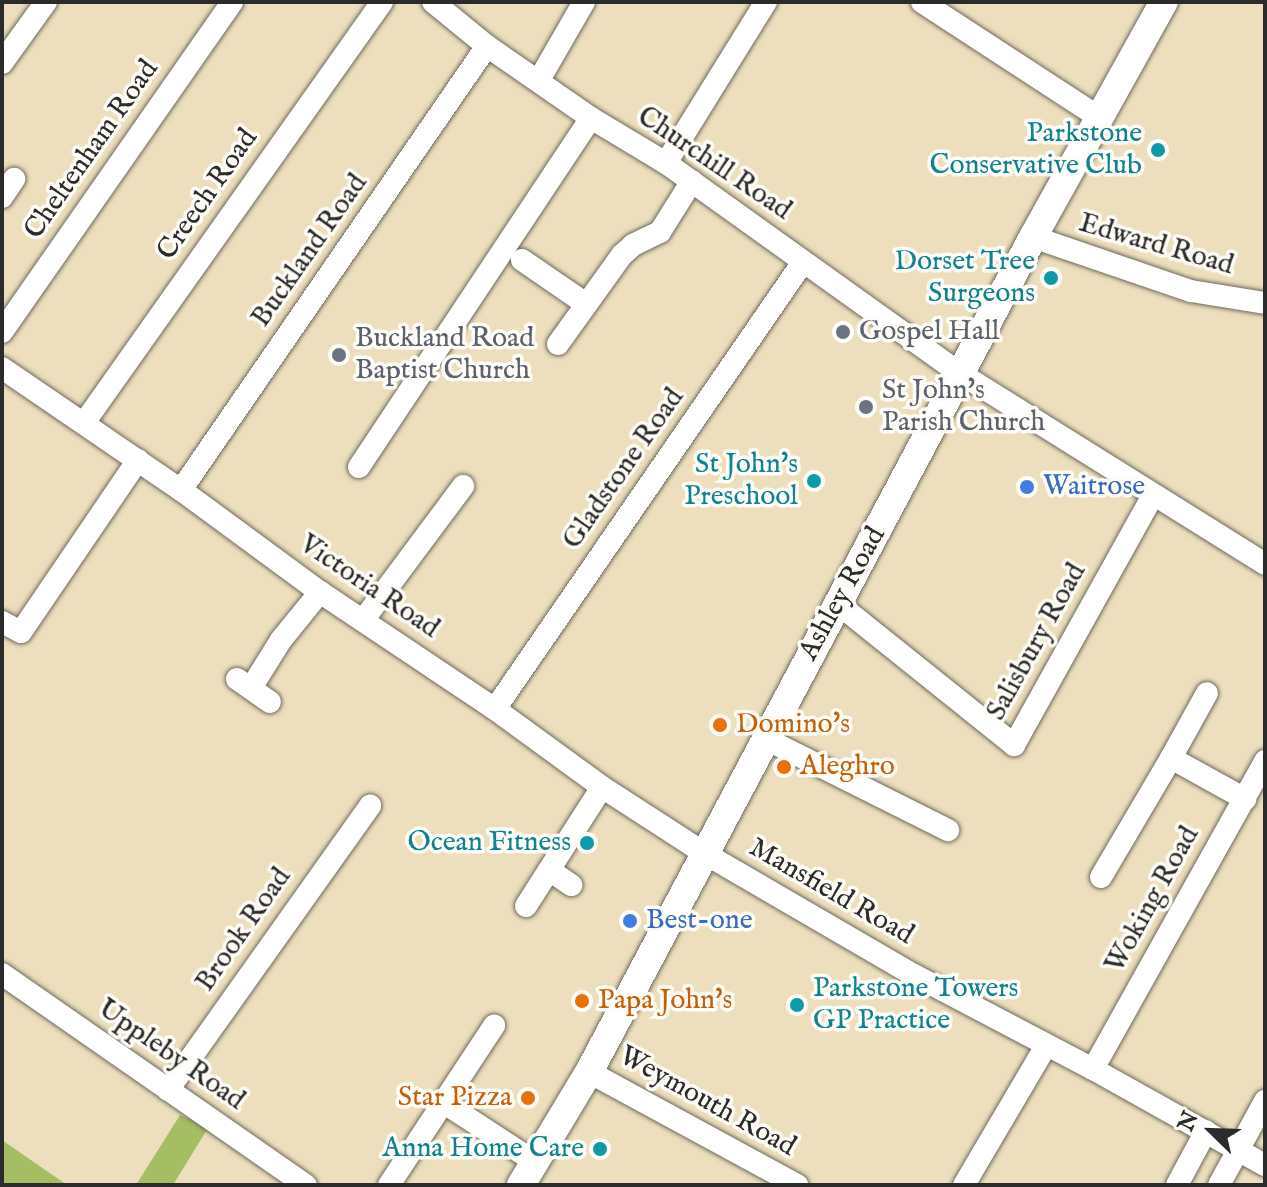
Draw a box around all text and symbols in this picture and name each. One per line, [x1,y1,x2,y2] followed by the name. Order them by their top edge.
[18,54,166,246] street label: Cheltenham Road
[631,100,797,228] street label: Churchill Road
[929,117,1142,183] place label: Parkstone Conservative Club
[151,123,265,267] street label: Creech Road
[1149,141,1167,159] marker: Parkstone Conservative Club
[245,168,375,334] street label: Buckland Road
[1075,207,1237,283] street label: Edward Road
[895,245,1035,311] place label: Dorset Tree Surgeons
[1042,269,1060,287] marker: Dorset Tree Surgeons
[859,315,999,349] place label: Gospel Hall
[355,322,534,388] place label: Buckland Road Baptist Church
[834,323,852,341] marker: Gospel Hall
[330,346,348,364] marker: Buckland Road Baptist Church
[882,374,1045,440] place label: St John's Parish Church
[556,382,692,556] street label: Gladstone Road
[857,398,875,416] marker: St John's Parish Church
[684,448,798,514] place label: St John's Preschool
[1043,470,1145,504] place label: Waitrose
[805,472,823,490] marker: St John's Preschool
[1018,478,1036,496] marker: Waitrose
[793,521,893,667] street label: Ashley Road
[293,528,445,646] street label: Victoria Road
[980,558,1094,726] street label: Salisbury Road
[736,708,850,742] place label: Domino's
[711,716,729,734] marker: Domino's
[800,750,895,784] place label: Aleghro
[775,758,793,776] marker: Aleghro
[1099,821,1207,979] street label: Woking Road
[408,826,571,860] place label: Ocean Fitness
[743,831,919,953] street label: Mansfield Road
[578,834,596,852] marker: Ocean Fitness
[189,862,299,998] street label: Brook Road
[646,904,753,938] place label: Best-one
[621,912,639,930] marker: Best-one
[813,972,1018,1038] place label: Parkstone Towers GP Practice
[598,984,732,1018] place label: Papa John's
[91,992,251,1118] street label: Uppleby Road
[573,992,591,1010] marker: Papa John's
[788,996,806,1014] marker: Parkstone Towers GP Practice
[613,1040,801,1164] street label: Weymouth Road
[398,1081,512,1115] place label: Star Pizza
[519,1089,537,1107] marker: Star Pizza
[1171,1091,1251,1171] north arrow
[1172,1107,1206,1136] text: N
[383,1132,584,1166] place label: Anna Home Care
[591,1140,609,1158] marker: Anna Home Care

